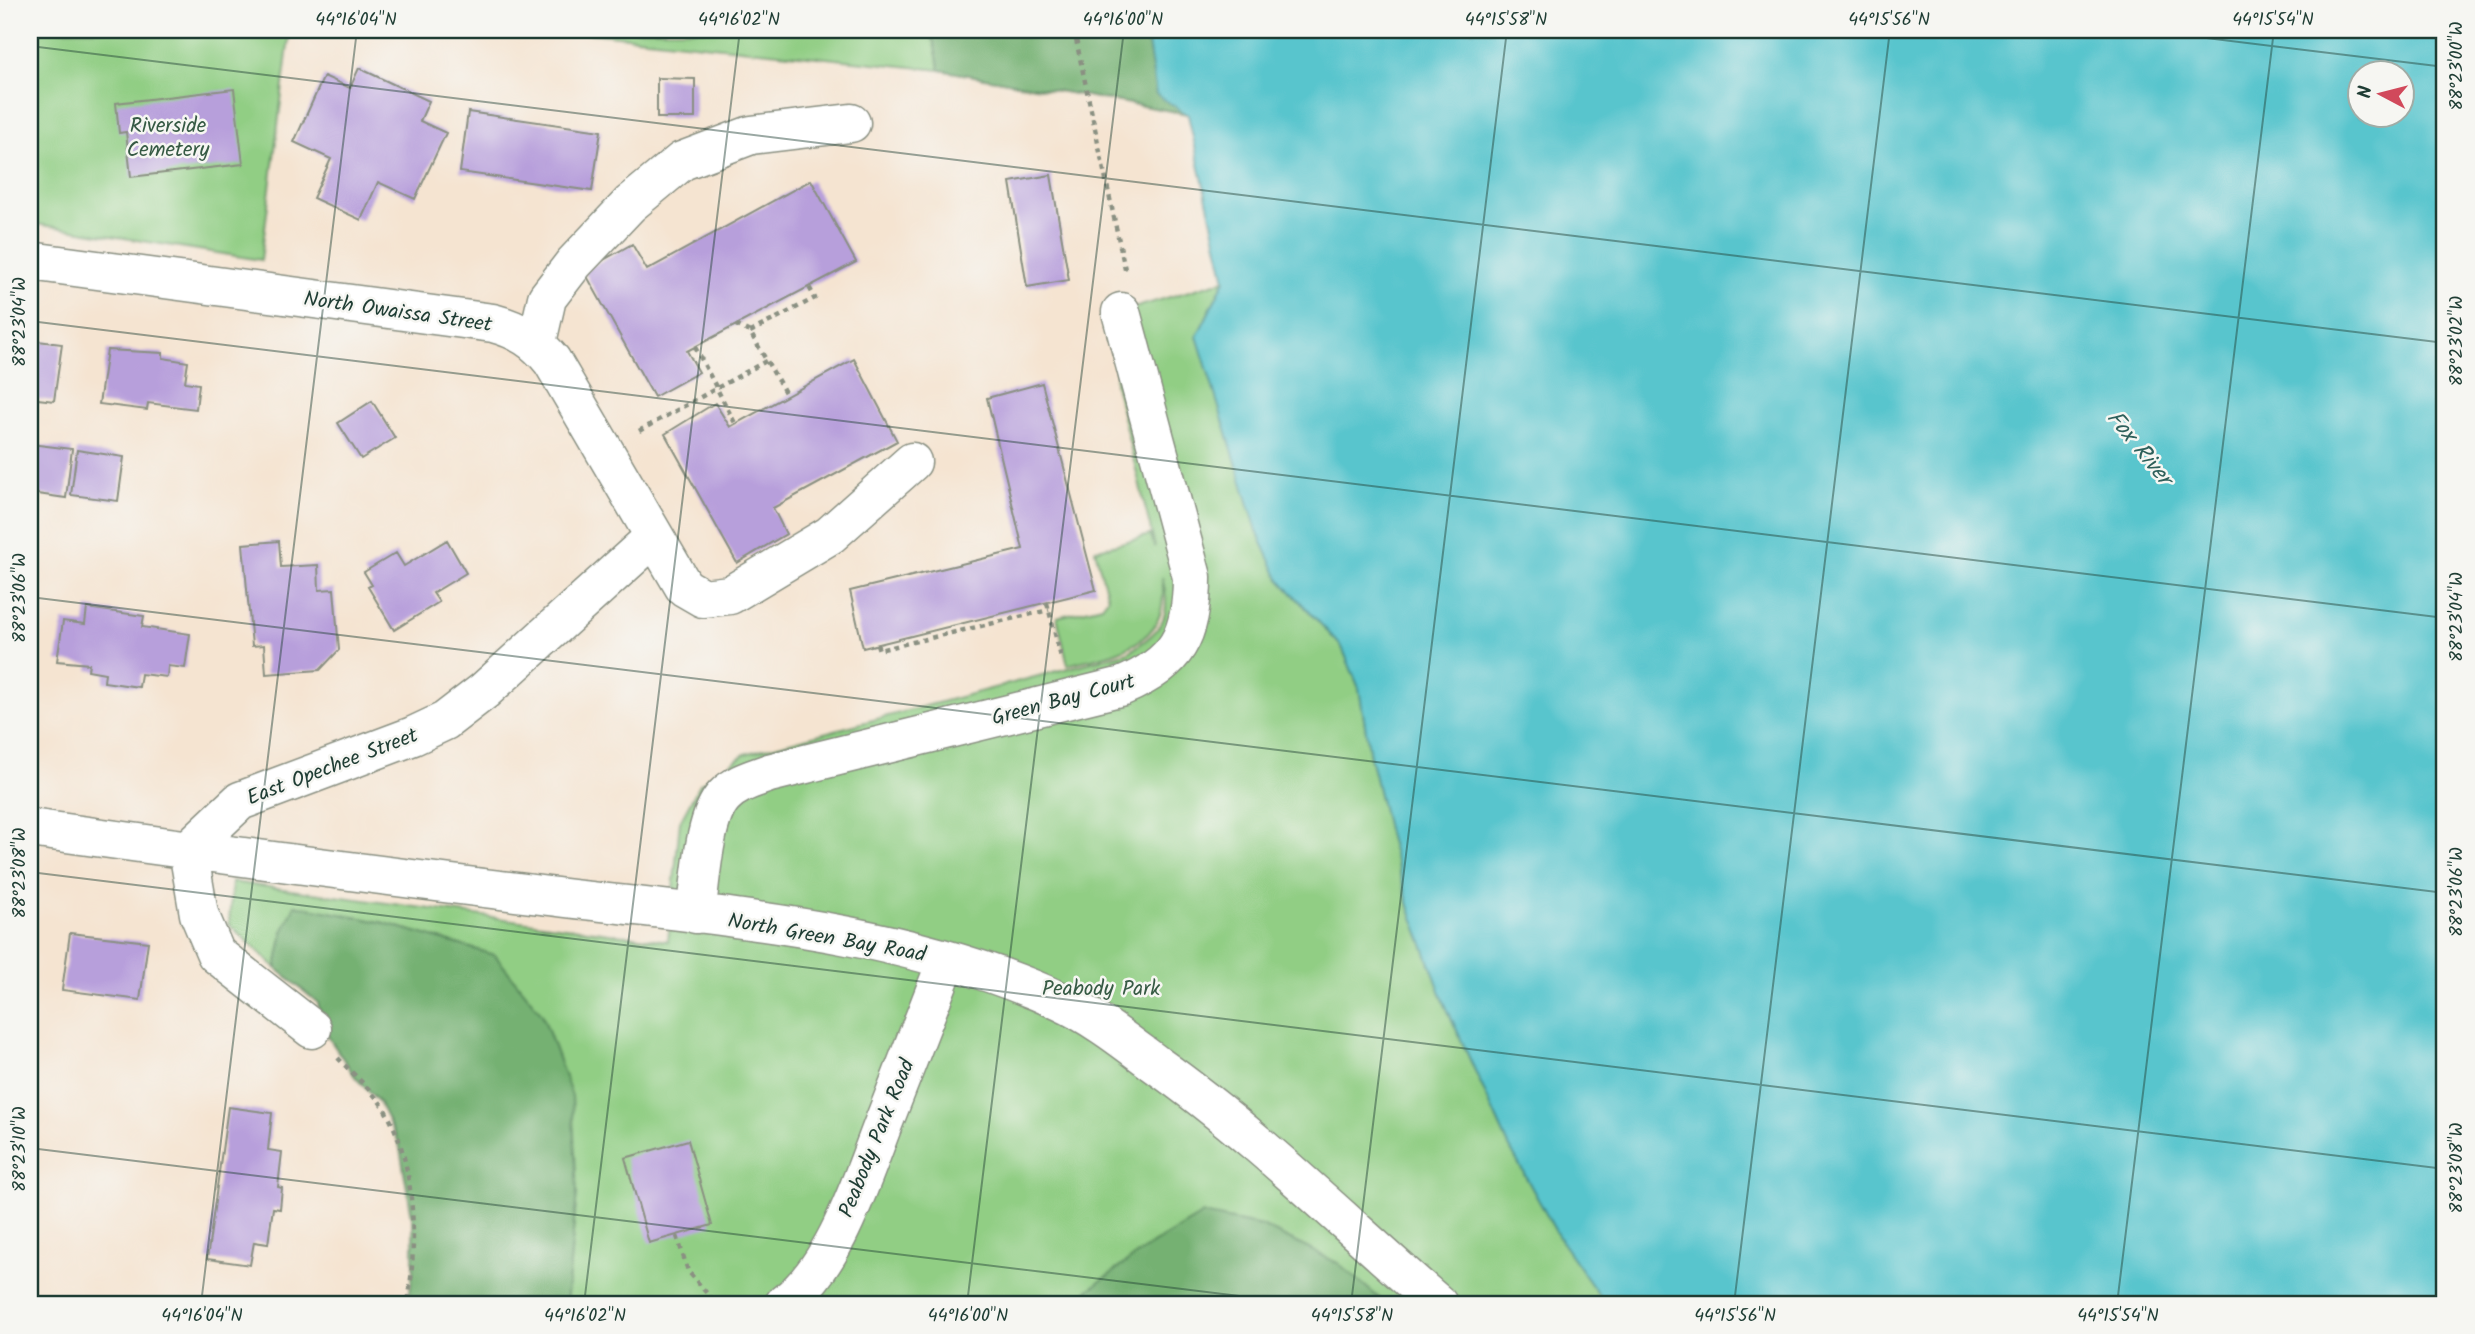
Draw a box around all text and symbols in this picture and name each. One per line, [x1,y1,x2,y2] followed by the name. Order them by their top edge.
[315,6,397,35] text: 44°16'04"N
[698,6,780,35] text: 44°16'02"N
[1083,6,1163,35] text: 44°16'00"N
[1465,6,1547,35] text: 44°15'58"N
[1848,6,1930,35] text: 44°15'56"N
[2232,6,2314,35] text: 44°15'54"N
[2443,21,2472,111] text: 88°23'00"W
[2346,60,2416,130] north arrow
[2350,84,2382,100] text: N
[127,110,209,167] park label: Riverside Cemetery
[6,277,35,367] text: 88°23'04"W
[302,283,495,342] street label: North Owaissa Street
[2443,296,2472,386] text: 88°23'02"W
[2097,403,2183,497] water label: Fox River
[6,553,35,643] text: 88°23'06"W
[2443,572,2472,662] text: 88°23'04"W
[988,665,1140,735] street label: Green Bay Court
[242,719,424,815] street label: East Opechee Street
[6,828,35,919] text: 88°23'08"W
[2443,847,2472,937] text: 88°23'06"W
[725,905,929,972] street label: North Green Bay Road
[1042,973,1160,1006] park label: Peabody Park
[831,1054,924,1223] street label: Peabody Park Road
[6,1106,35,1192] text: 88°23'10"W
[2443,1123,2472,1214] text: 88°23'08"W
[161,1302,243,1331] text: 44°16'04"N
[544,1302,626,1331] text: 44°16'02"N
[928,1302,1008,1331] text: 44°16'00"N
[1311,1302,1393,1331] text: 44°15'58"N
[1694,1302,1776,1331] text: 44°15'56"N
[2077,1302,2159,1331] text: 44°15'54"N

